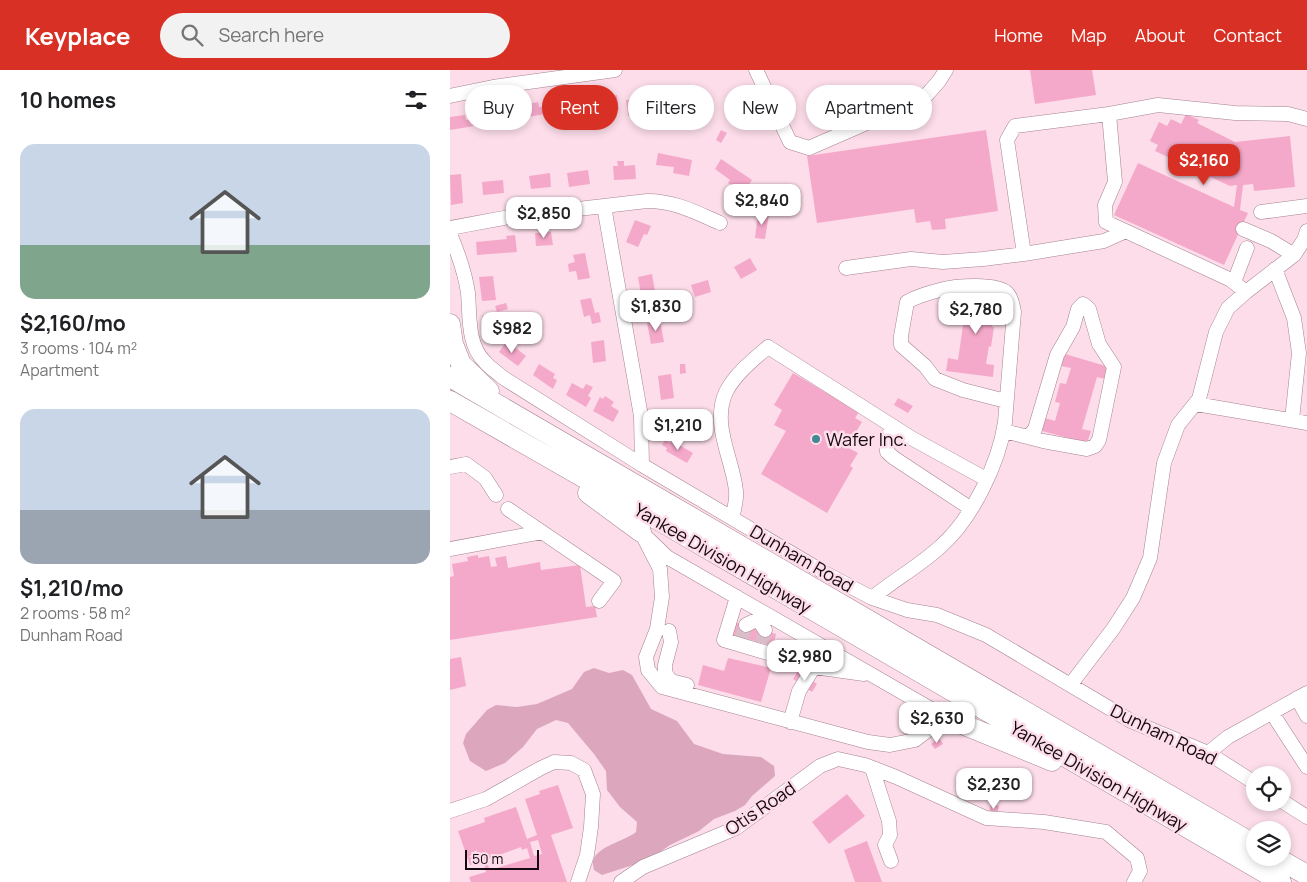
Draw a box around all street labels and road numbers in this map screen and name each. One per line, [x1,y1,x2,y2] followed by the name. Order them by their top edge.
[630,497,816,619] street label: Yankee Division Highway
[746,519,858,597] street label: Dunham Road
[1107,698,1221,770] street label: Dunham Road
[1006,715,1192,837] street label: Yankee Division Highway
[720,776,800,840] street label: Otis Road

